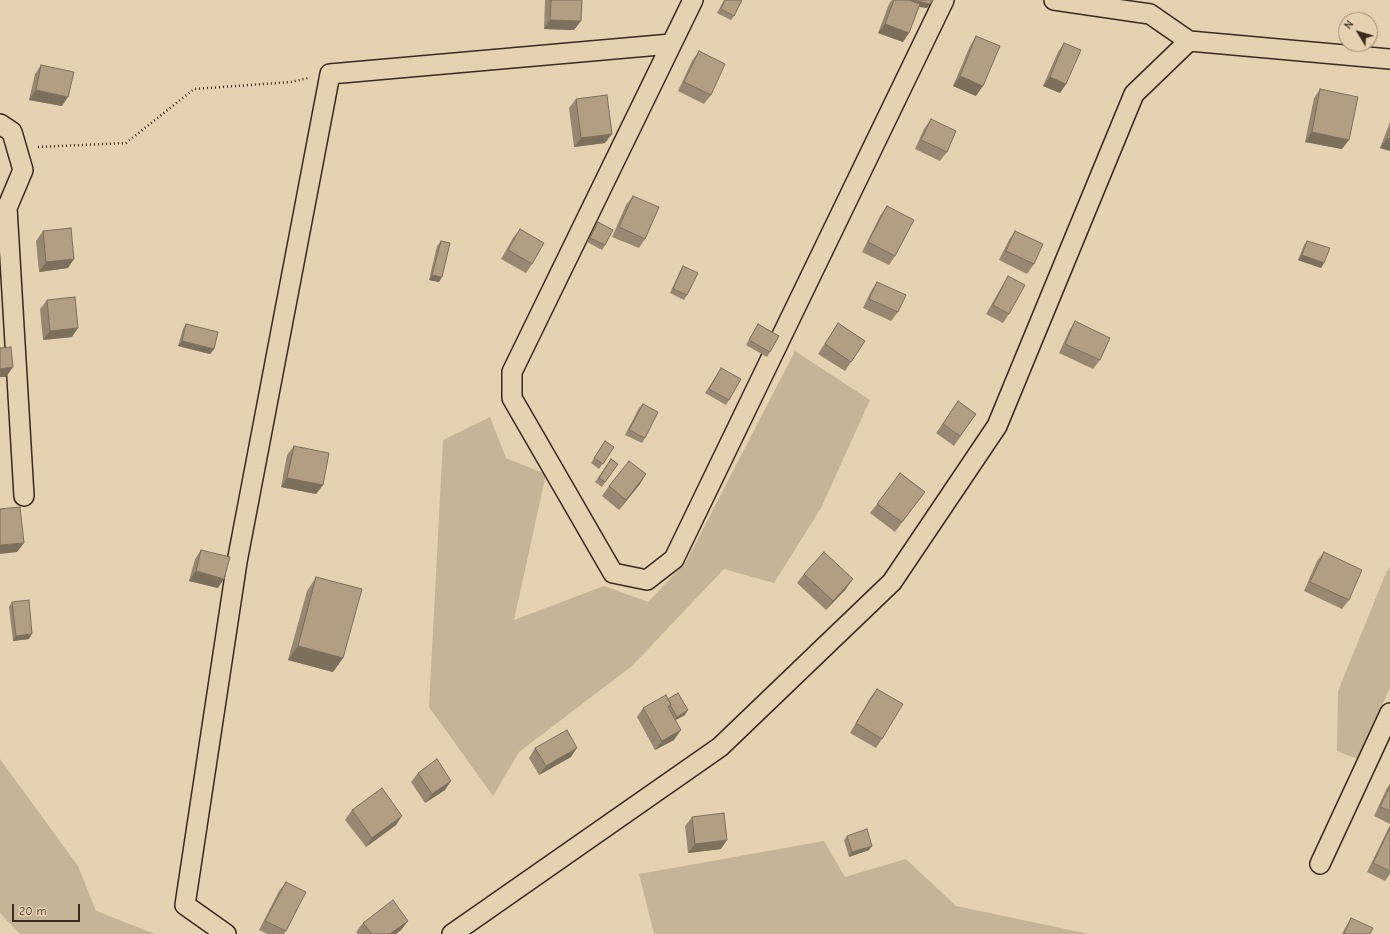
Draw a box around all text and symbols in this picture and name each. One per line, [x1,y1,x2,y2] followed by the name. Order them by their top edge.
[1338,12,1378,52] north arrow
[1342,18,1356,32] text: N
[14,896,82,922] scale bar
[19,904,47,918] text: 20 m

